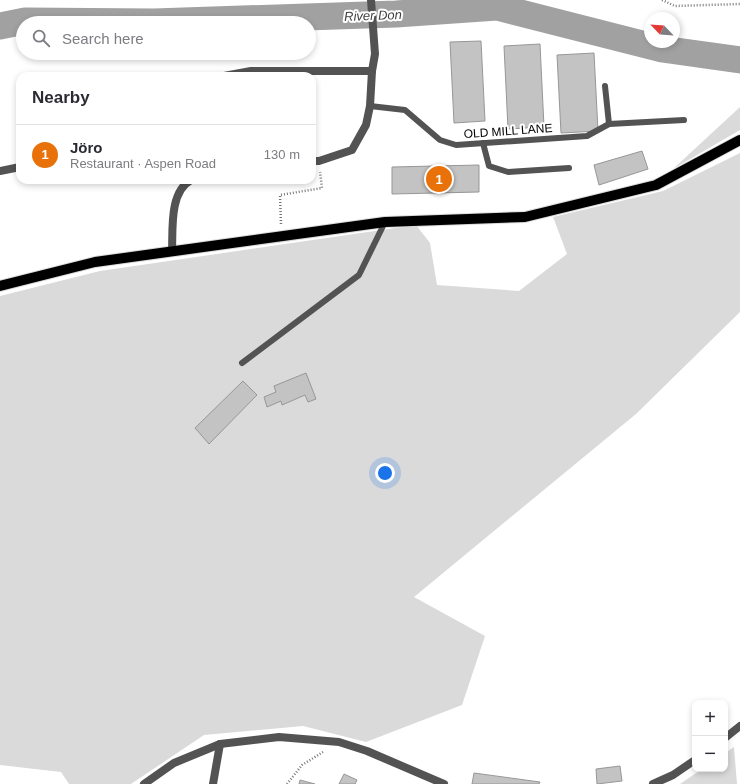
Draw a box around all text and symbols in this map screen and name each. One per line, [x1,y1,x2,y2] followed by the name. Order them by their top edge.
[344,7,402,24] water label: River Don
[644,12,680,48] north arrow
[16,16,316,60] search box
[30,27,52,49] icon: search
[62,30,144,47] text: Search here
[32,88,90,107] text: Nearby
[463,121,553,141] street label: OLD MILL LANE
[70,139,103,156] text: Jöro
[41,147,49,162] text: 1
[264,147,300,162] text: 130 m
[70,156,216,171] text: Restaurant · Aspen Road
[426,164,452,194] pin: 1
[375,463,395,483] your location
[692,700,728,772] map controls
[692,700,728,736] button: +
[692,736,728,772] button: −

